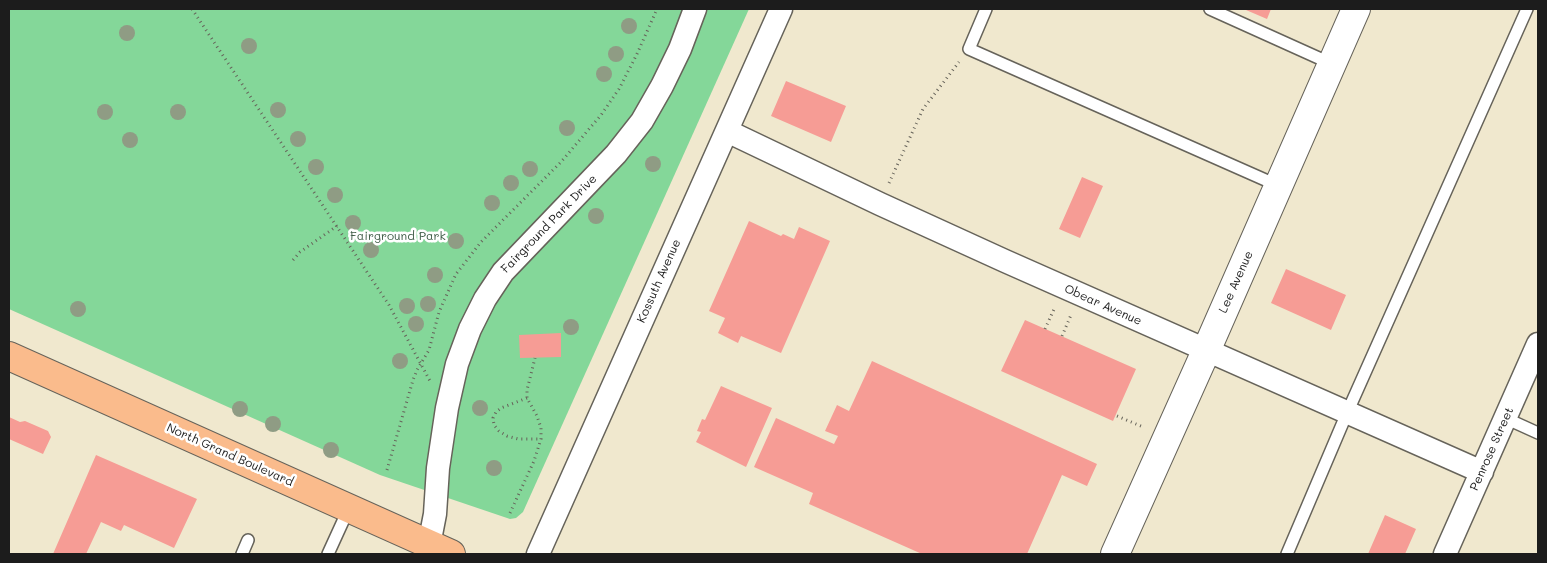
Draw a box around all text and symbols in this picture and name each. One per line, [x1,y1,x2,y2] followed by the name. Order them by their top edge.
[498,172,600,276] street label: Fairground Park Drive
[350,229,446,243] park label: Fairground Park
[634,237,684,325] street label: Kossuth Avenue
[1216,249,1256,315] street label: Lee Avenue
[1062,281,1144,329] street label: Obear Avenue
[1467,405,1517,493] street label: Penrose Street
[164,420,296,490] street label: North Grand Boulevard

